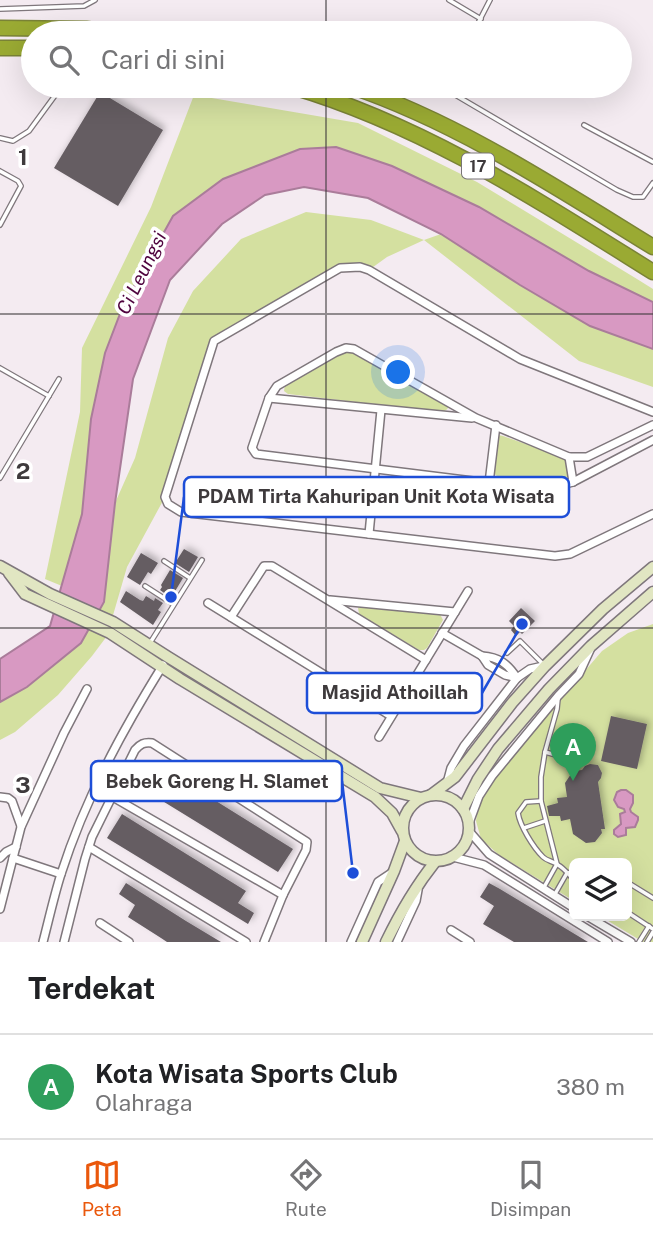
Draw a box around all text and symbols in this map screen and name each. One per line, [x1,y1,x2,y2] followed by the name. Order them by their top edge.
[21,21,632,98] search box
[45,41,83,79] icon: search
[101,44,225,75] text: Cari di sini
[18,143,28,170] text: 1
[462,154,494,178] road number: 17
[112,228,170,318] water label: Ci Leungsi
[381,355,415,389] your location
[16,457,30,484] text: 2
[184,477,569,517] callout: PDAM Tirta Kahuripan Unit Kota Wisata
[197,485,555,507] text: PDAM Tirta Kahuripan Unit Kota Wisata
[307,673,482,713] callout: Masjid Athoillah
[322,681,468,703] text: Masjid Athoillah
[550,723,596,781] pin: A
[91,761,342,801] callout: Bebek Goreng H. Slamet
[105,770,329,792] text: Bebek Goreng H. Slamet
[15,771,31,798] text: 3
[569,858,632,921] map controls
[569,858,632,921] button: layers
[28,970,155,1006] text: Terdekat
[95,1058,398,1089] text: Kota Wisata Sports Club
[43,1073,59,1100] text: A
[556,1073,625,1100] text: 380 m
[95,1089,193,1116] text: Olahraga
[82,1156,122,1220] tab: Peta
[285,1156,327,1220] tab: Rute
[490,1156,571,1220] tab: Disimpan

